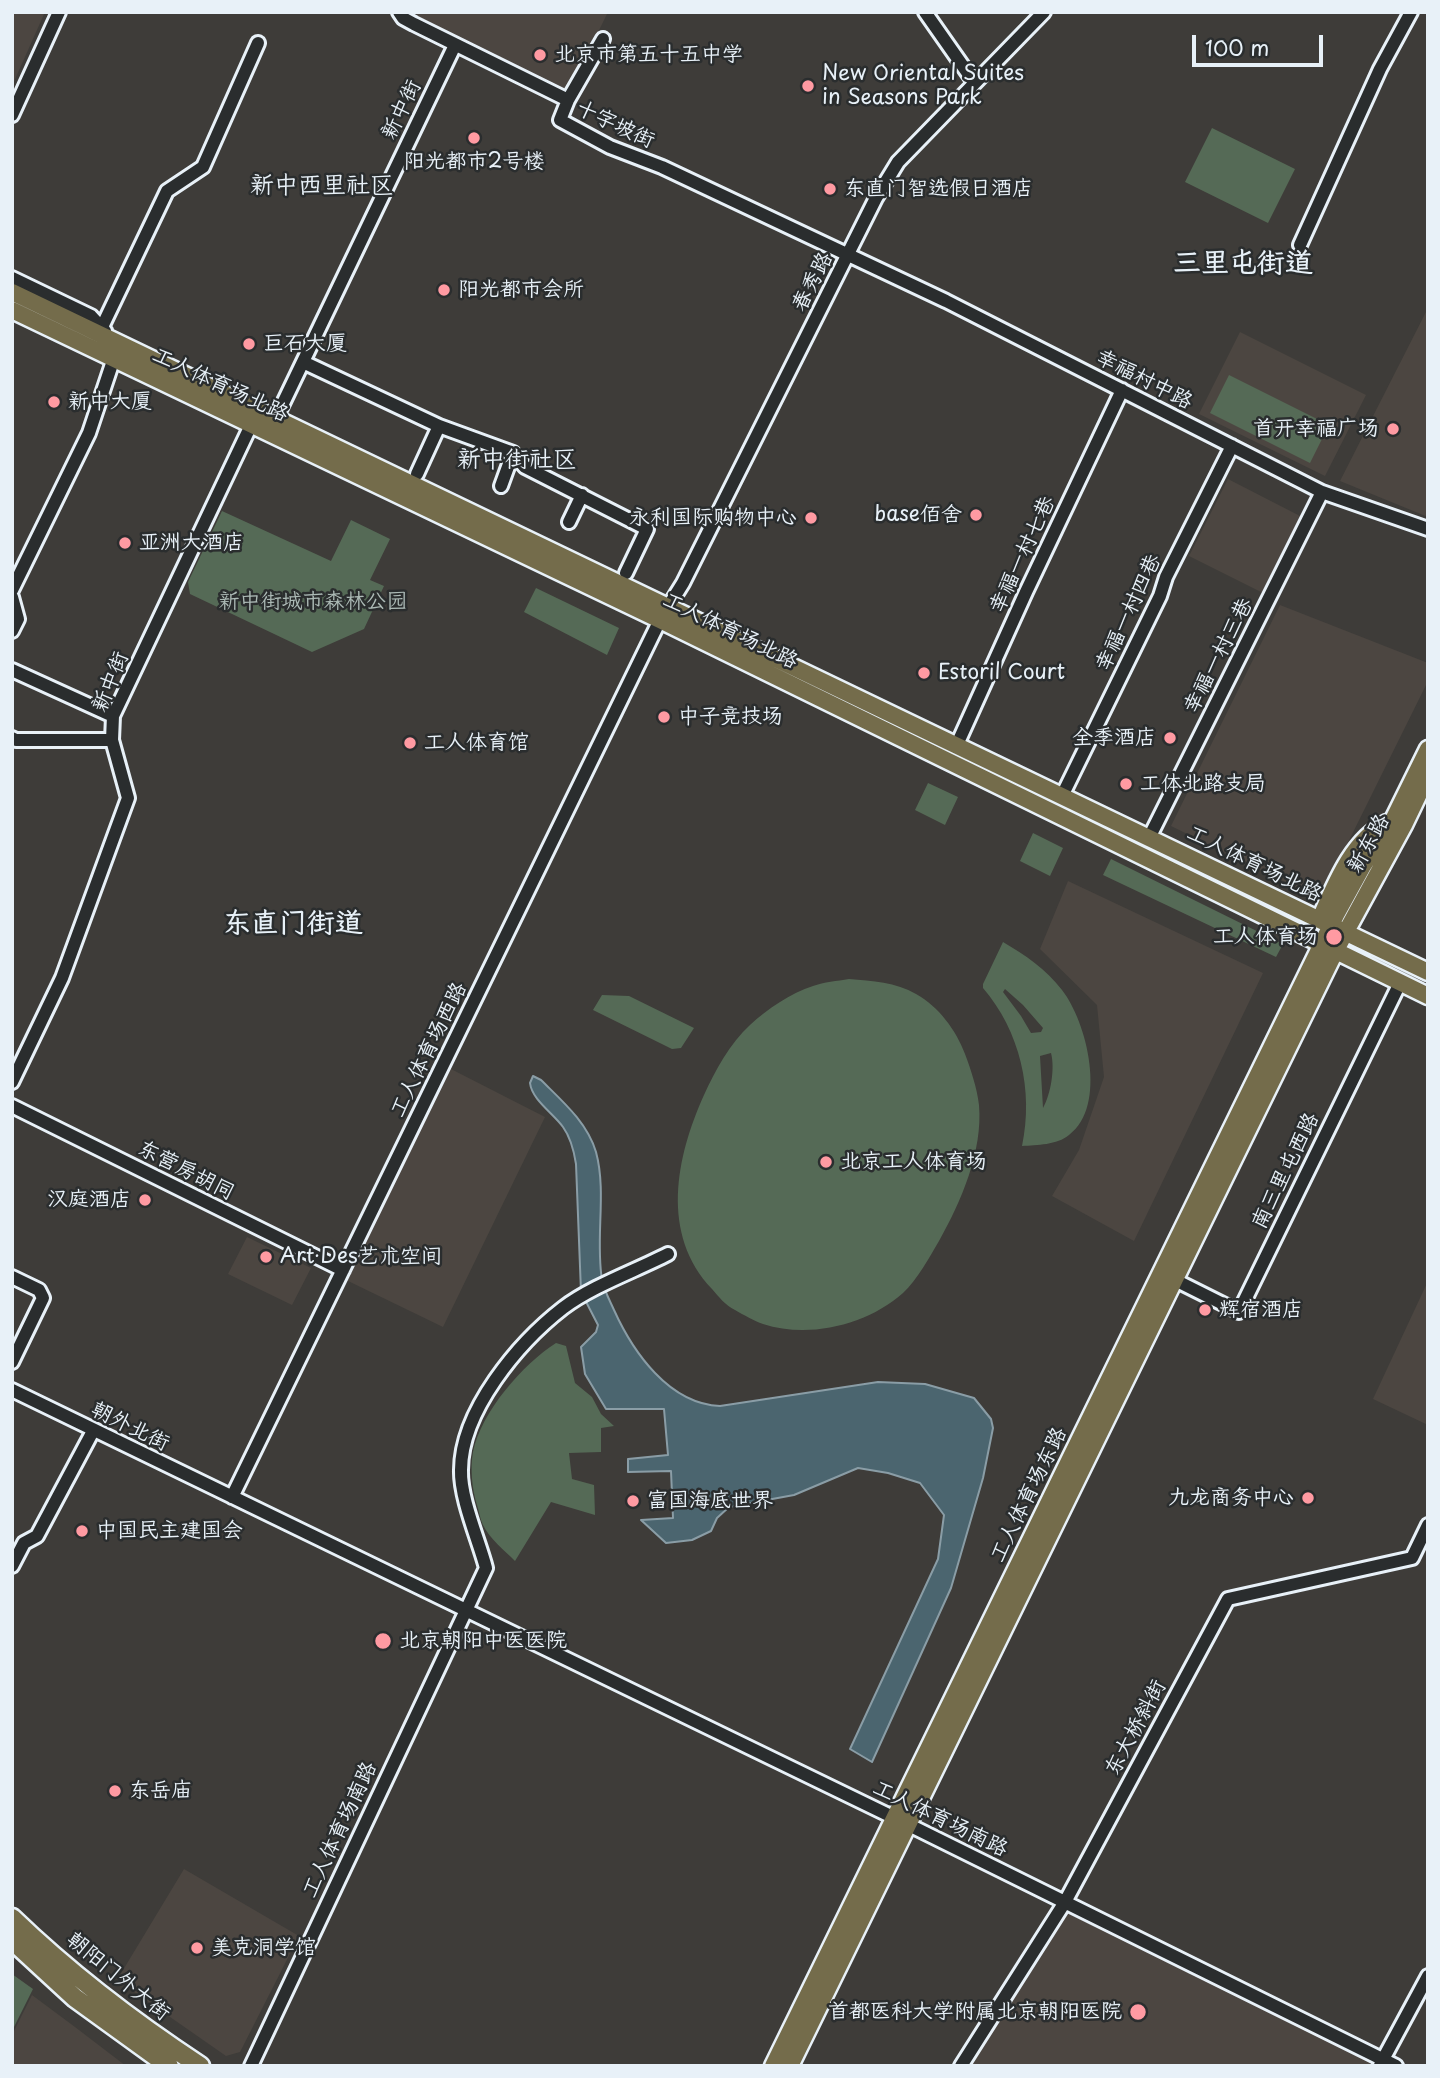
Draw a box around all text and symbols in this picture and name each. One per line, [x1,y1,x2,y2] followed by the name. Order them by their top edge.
[1195,21,1326,65] scale bar
[1205,31,1269,63] text: 100 m
[554,42,743,68] place label: 北京市第五十五中学
[532,47,548,63] marker: 北京市第五十五中学
[822,61,1024,111] place label: New Oriental Suites in Seasons Park
[377,76,427,144] street label: 新中街
[800,78,816,94] marker: New Oriental Suites in Seasons Park
[572,96,658,154] street label: 十字坡街
[466,130,482,146] marker: 阳光都市2号楼
[404,149,544,175] place label: 阳光都市2号楼
[250,172,394,200] district label: 新中西里社区
[844,176,1033,202] place label: 东直门智选假日酒店
[822,181,838,197] marker: 东直门智选假日酒店
[1173,247,1313,281] district label: 三里屯街道
[787,248,839,316] street label: 春秀路
[458,277,584,303] place label: 阳光都市会所
[436,282,452,298] marker: 阳光都市会所
[263,331,347,357] place label: 巨石大厦
[241,336,257,352] marker: 巨石大厦
[148,343,292,427] street label: 工人体育场北路
[1092,345,1196,415] street label: 幸福村中路
[68,389,152,415] place label: 新中大厦
[46,394,62,410] marker: 新中大厦
[1253,416,1379,442] place label: 首开幸福广场
[1385,421,1401,437] marker: 首开幸福广场
[457,446,577,474] district label: 新中街社区
[985,493,1061,617] street label: 幸福一村七巷
[875,502,962,528] place label: base佰舍
[629,505,797,531] place label: 永利国际购物中心
[968,507,984,523] marker: base佰舍
[803,510,819,526] marker: 永利国际购物中心
[139,530,244,556] place label: 亚洲大酒店
[117,535,133,551] marker: 亚洲大酒店
[1091,551,1167,675] street label: 幸福一村四巷
[658,587,802,675] street label: 工人体育场北路
[219,589,407,615] park label: 新中街城市森林公园
[1179,594,1259,718] street label: 幸福一村三巷
[88,648,134,716] street label: 新中街
[938,660,1065,686] place label: Estoril Court
[916,665,932,681] marker: Estoril Court
[678,704,783,730] place label: 中子竞技场
[656,709,672,725] marker: 中子竞技场
[1072,725,1156,751] place label: 全季酒店
[424,730,529,756] place label: 工人体育馆
[1162,730,1178,746] marker: 全季酒店
[402,735,418,751] marker: 工人体育馆
[1140,771,1266,797] place label: 工体北路支局
[1118,776,1134,792] marker: 工体北路支局
[1343,810,1395,878] street label: 新东路
[1182,820,1326,908] street label: 工人体育场北路
[223,907,363,941] district label: 东直门街道
[1213,924,1318,950] place label: 工人体育场
[1324,927,1344,947] marker: 工人体育场
[385,978,473,1122] street label: 工人体育场西路
[1247,1109,1325,1233] street label: 南三里屯西路
[134,1136,238,1206] street label: 东营房胡同
[840,1149,987,1175] place label: 北京工人体育场
[818,1154,834,1170] marker: 北京工人体育场
[47,1187,131,1213] place label: 汉庭酒店
[137,1192,153,1208] marker: 汉庭酒店
[280,1244,442,1270] place label: Art·Des艺术空间
[258,1249,274,1265] marker: Art·Des艺术空间
[1219,1297,1303,1323] place label: 辉宿酒店
[1197,1302,1213,1318] marker: 辉宿酒店
[87,1397,173,1457] street label: 朝外北街
[985,1423,1073,1567] street label: 工人体育场东路
[1168,1485,1294,1511] place label: 九龙商务中心
[647,1488,773,1514] place label: 富国海底世界
[1300,1490,1316,1506] marker: 九龙商务中心
[625,1493,641,1509] marker: 富国海底世界
[96,1518,243,1544] place label: 中国民主建国会
[74,1523,90,1539] marker: 中国民主建国会
[399,1628,567,1654] place label: 北京朝阳中医医院
[373,1631,393,1651] marker: 北京朝阳中医医院
[1100,1676,1172,1780] street label: 东大桥斜街
[298,1758,382,1902] street label: 工人体育场南路
[868,1775,1012,1863] street label: 工人体育场南路
[129,1778,192,1804] place label: 东岳庙
[107,1783,123,1799] marker: 东岳庙
[61,1928,175,2026] street label: 朝阳门外大街
[211,1935,316,1961] place label: 美克洞学馆
[189,1940,205,1956] marker: 美克洞学馆
[828,1999,1122,2025] place label: 首都医科大学附属北京朝阳医院
[1128,2002,1148,2022] marker: 首都医科大学附属北京朝阳医院

